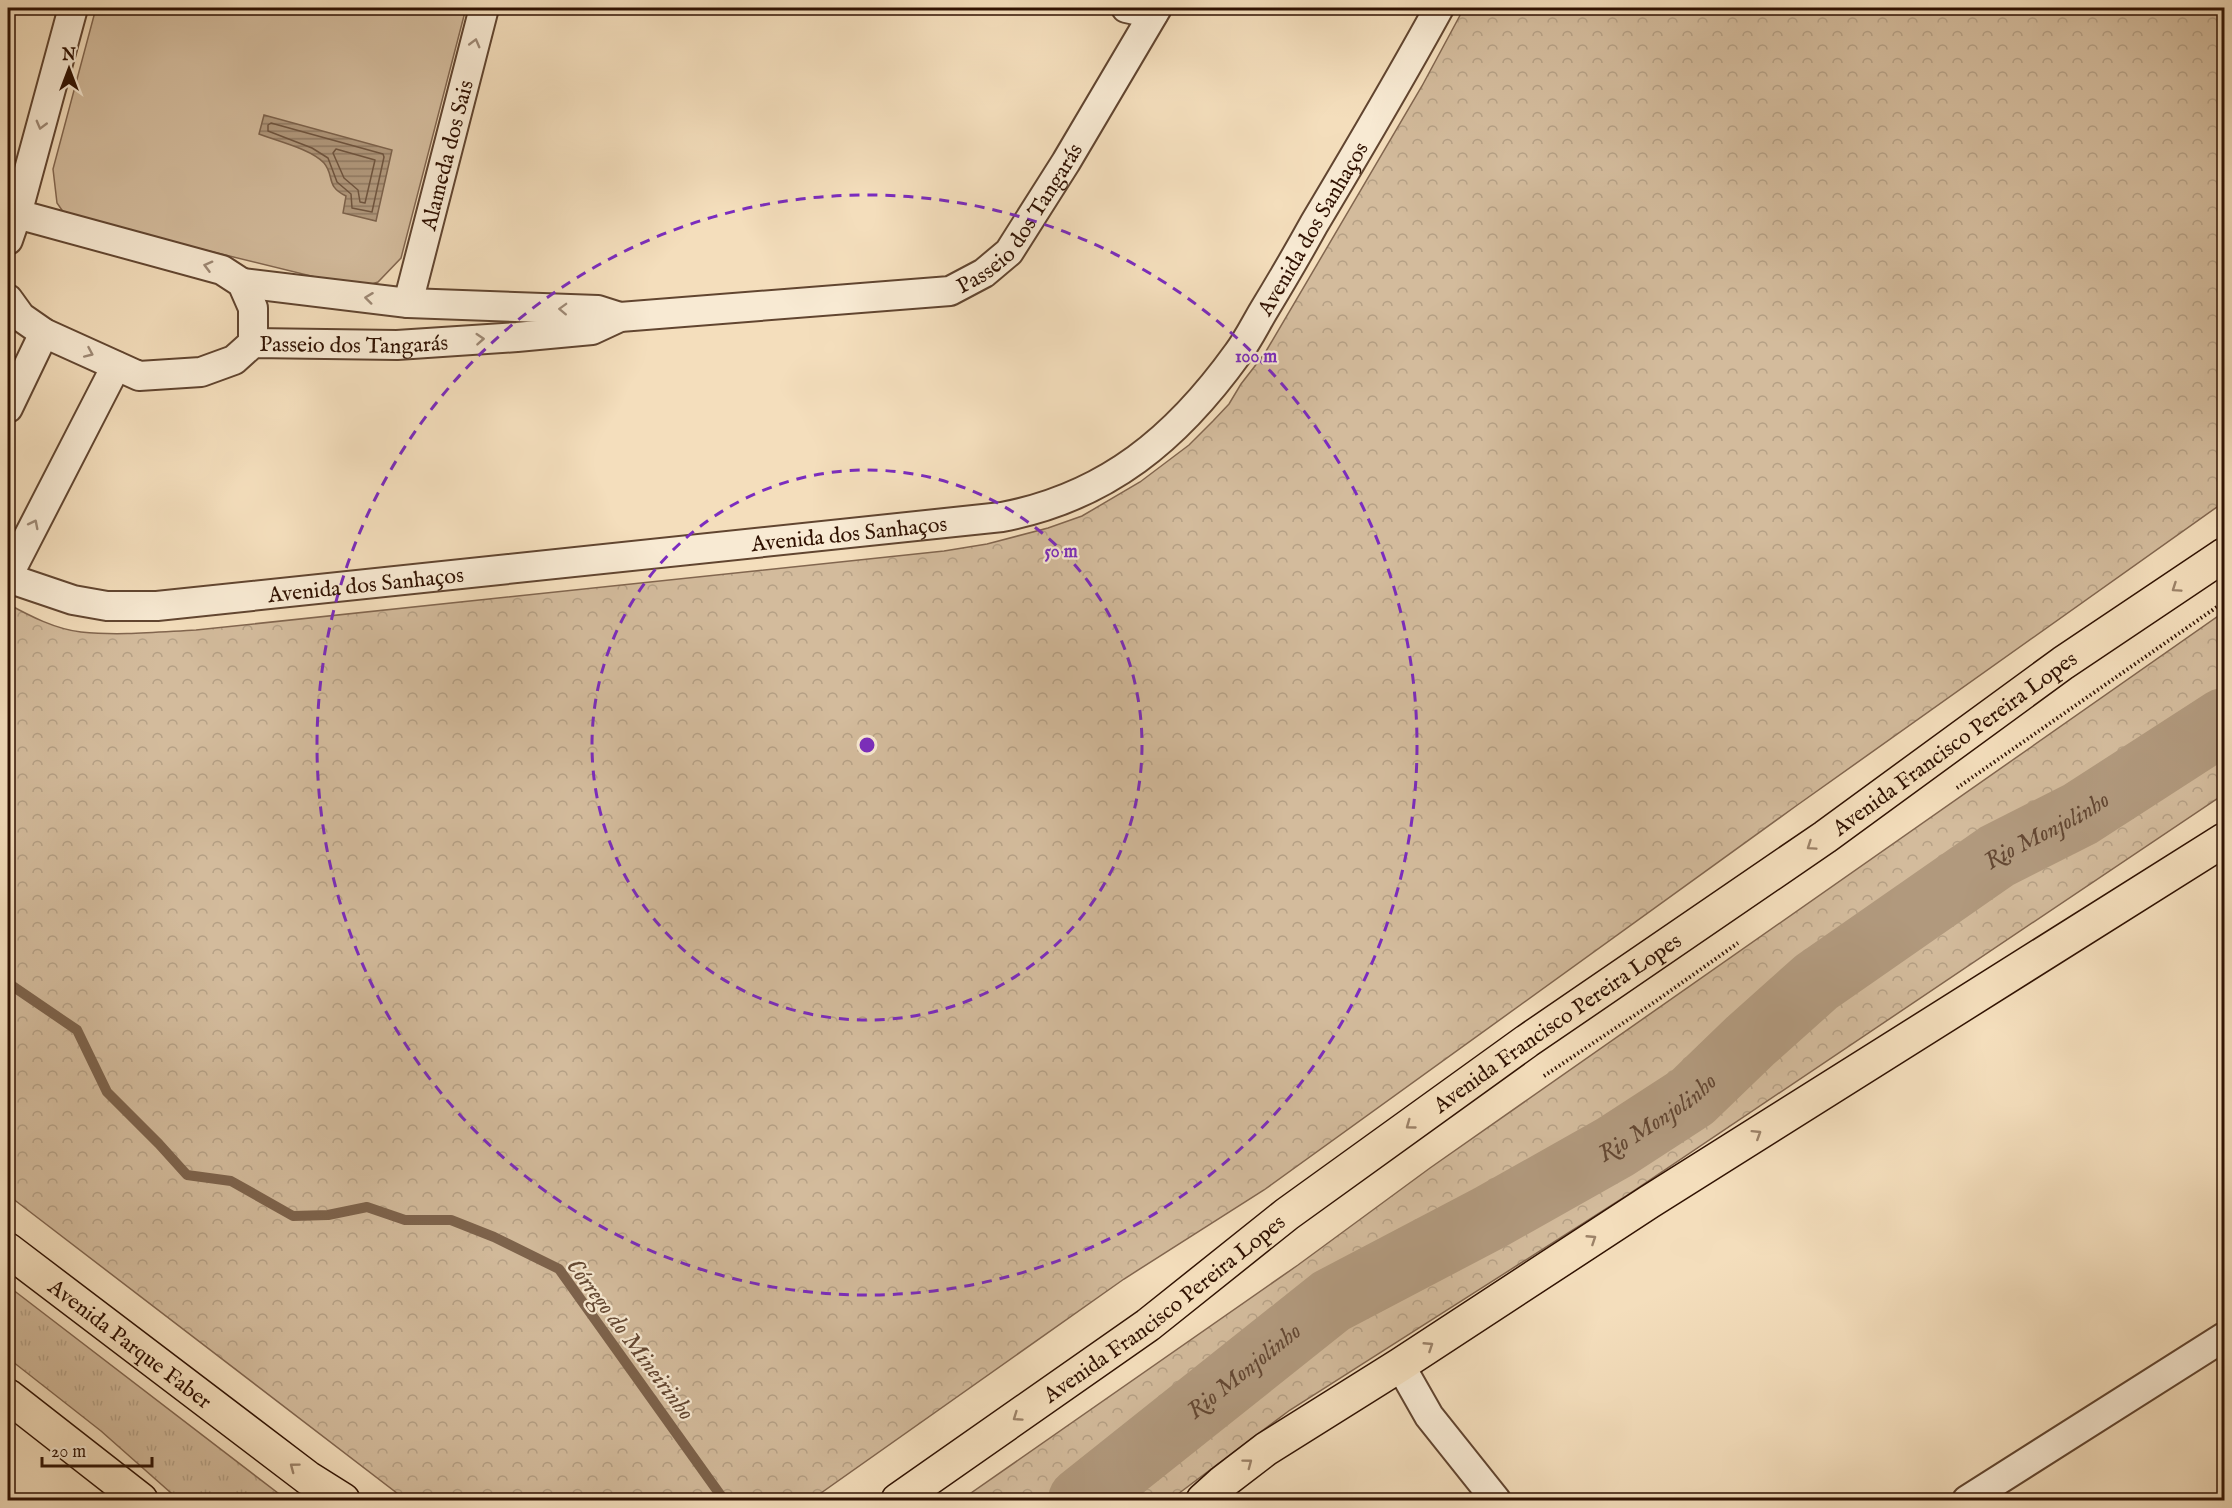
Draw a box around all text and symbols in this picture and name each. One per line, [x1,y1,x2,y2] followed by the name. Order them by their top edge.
[468,38,480,49] one-way arrow
[39,39,99,99] north arrow
[61,46,76,66] text: N
[415,77,481,234] street label: Alameda dos Sais
[35,120,48,130] one-way arrow
[1251,137,1376,322] street label: Avenida dos Sanhaços
[952,139,1090,301] street label: Passeio dos Tangarás
[203,261,213,274] one-way arrow
[364,293,373,305] one-way arrow
[559,302,568,315] one-way arrow
[259,330,449,361] street label: Passeio dos Tangarás
[475,333,484,346] one-way arrow
[83,346,94,358] one-way arrow
[1235,346,1277,369] text: 100 m
[749,511,949,559] street label: Avenida dos Sanhaços
[27,519,39,530] one-way arrow
[1044,541,1078,564] text: 50 m
[266,562,465,610] street label: Avenida dos Sanhaços
[2172,580,2182,592] one-way arrow
[1827,646,2083,844] street label: Avenida Francisco Pereira Lopes
[857,735,877,755] centre of rings
[1978,785,2116,877] water label: Rio Monjolinho
[1807,839,1818,850] one-way arrow
[1427,928,1687,1121] street label: Avenida Francisco Pereira Lopes
[1593,1067,1724,1170] water label: Rio Monjolinho
[1405,1118,1416,1129] one-way arrow
[1751,1130,1761,1142] one-way arrow
[1038,1209,1292,1411] street label: Avenida Francisco Pereira Lopes
[1585,1235,1596,1246] one-way arrow
[559,1253,701,1427] water label: Córrego do Mineirinho
[41,1273,217,1416] street label: Avenida Parque Faber
[1181,1317,1308,1427] water label: Rio Monjolinho
[1422,1342,1433,1353] one-way arrow
[1013,1410,1024,1421] one-way arrow
[42,1430,152,1468] scale bar
[51,1441,86,1464] text: 20 m
[1241,1459,1252,1470] one-way arrow
[290,1464,301,1475] one-way arrow

